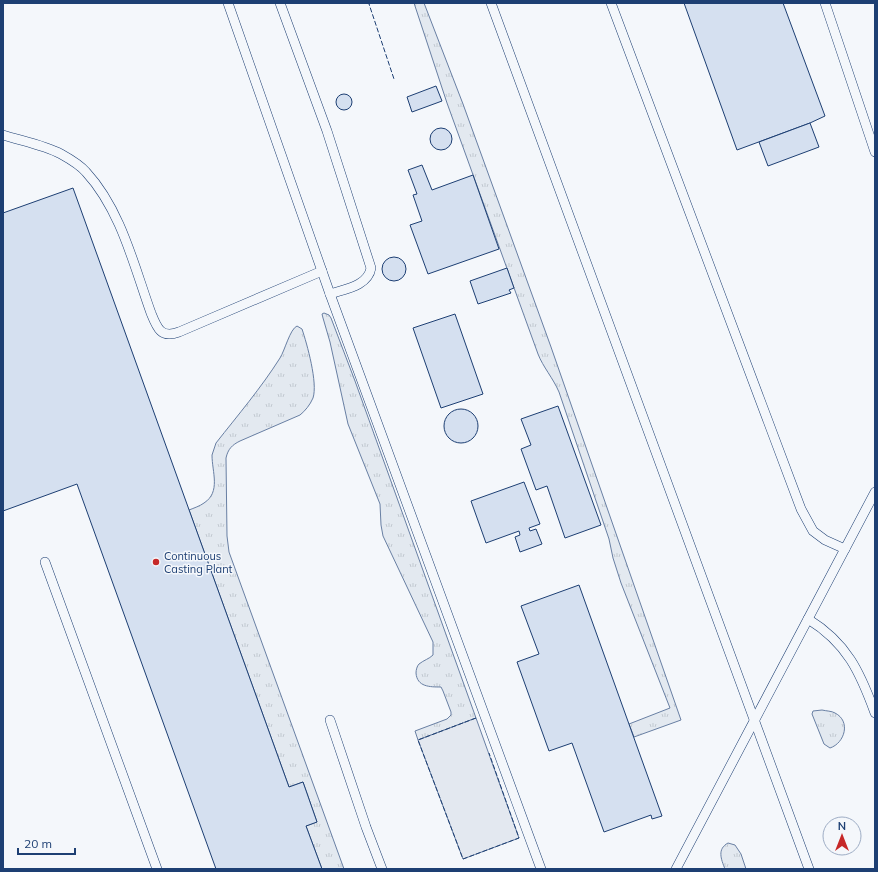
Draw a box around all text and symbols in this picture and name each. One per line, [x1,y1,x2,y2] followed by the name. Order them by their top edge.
[164,549,233,576] place label: Continuous Casting Plant
[151,557,161,567] marker: Continuous Casting Plant
[822,816,862,856] north arrow
[838,819,846,833] text: N
[18,830,75,856] scale bar
[24,836,52,851] text: 20 m

